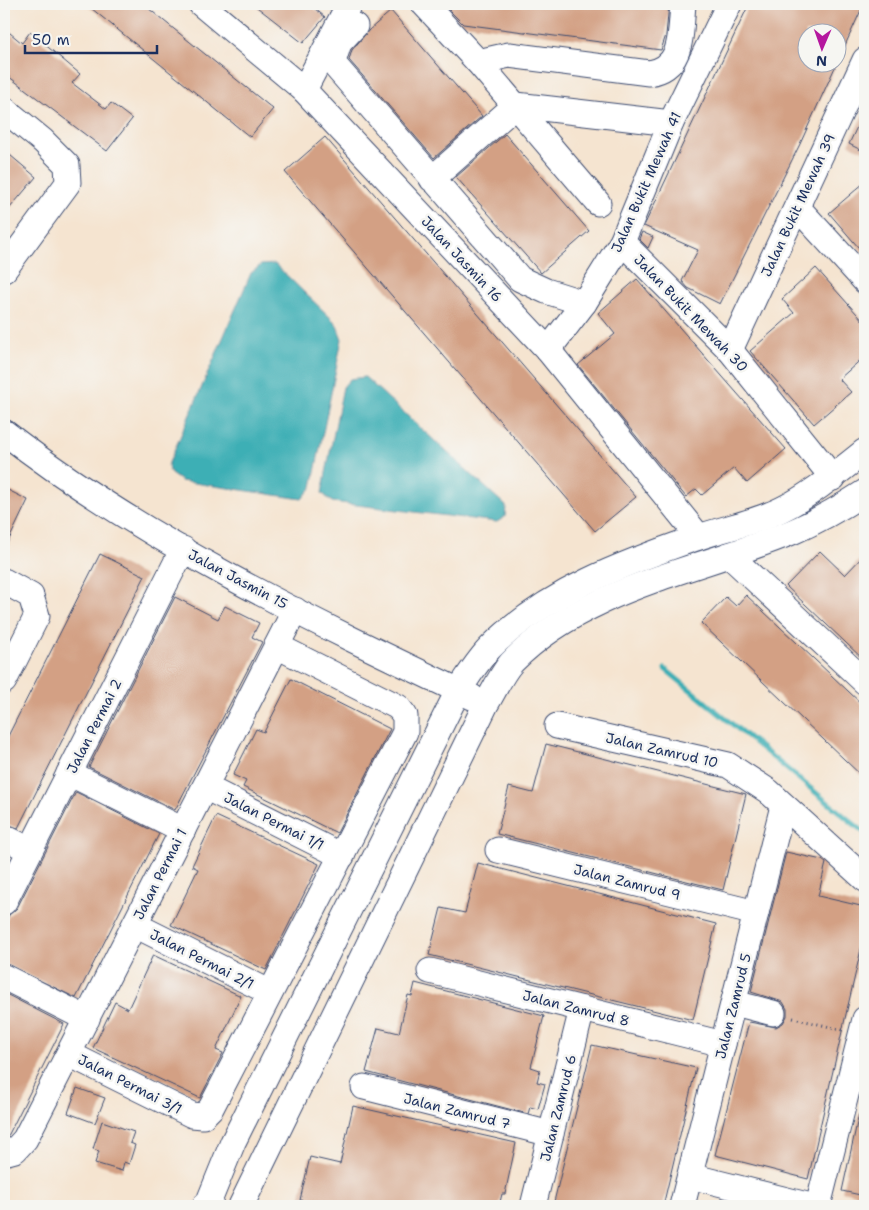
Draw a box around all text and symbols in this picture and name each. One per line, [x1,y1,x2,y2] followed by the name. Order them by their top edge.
[25,22,158,54] scale bar
[796,22,846,72] north arrow
[32,30,70,50] text: 50 m
[816,52,827,70] text: N
[607,109,685,255] street label: Jalan Bukit Mewah 41
[757,131,839,279] street label: Jalan Bukit Mewah 39
[418,212,506,306] street label: Jalan Jasmin 16
[630,251,752,375] street label: Jalan Bukit Mewah 30
[185,545,291,613] street label: Jalan Jasmin 15
[62,676,126,776] street label: Jalan Permai 2
[604,728,720,772] street label: Jalan Zamrud 10
[221,788,327,854] street label: Jalan Permai 1/1
[129,825,191,923] street label: Jalan Permai 1
[572,860,682,904] street label: Jalan Zamrud 9
[147,925,257,993] street label: Jalan Permai 2/1
[711,951,755,1061] street label: Jalan Zamrud 5
[521,986,631,1030] street label: Jalan Zamrud 8
[75,1050,185,1118] street label: Jalan Permai 3/1
[536,1053,580,1163] street label: Jalan Zamrud 6
[402,1089,512,1133] street label: Jalan Zamrud 7

